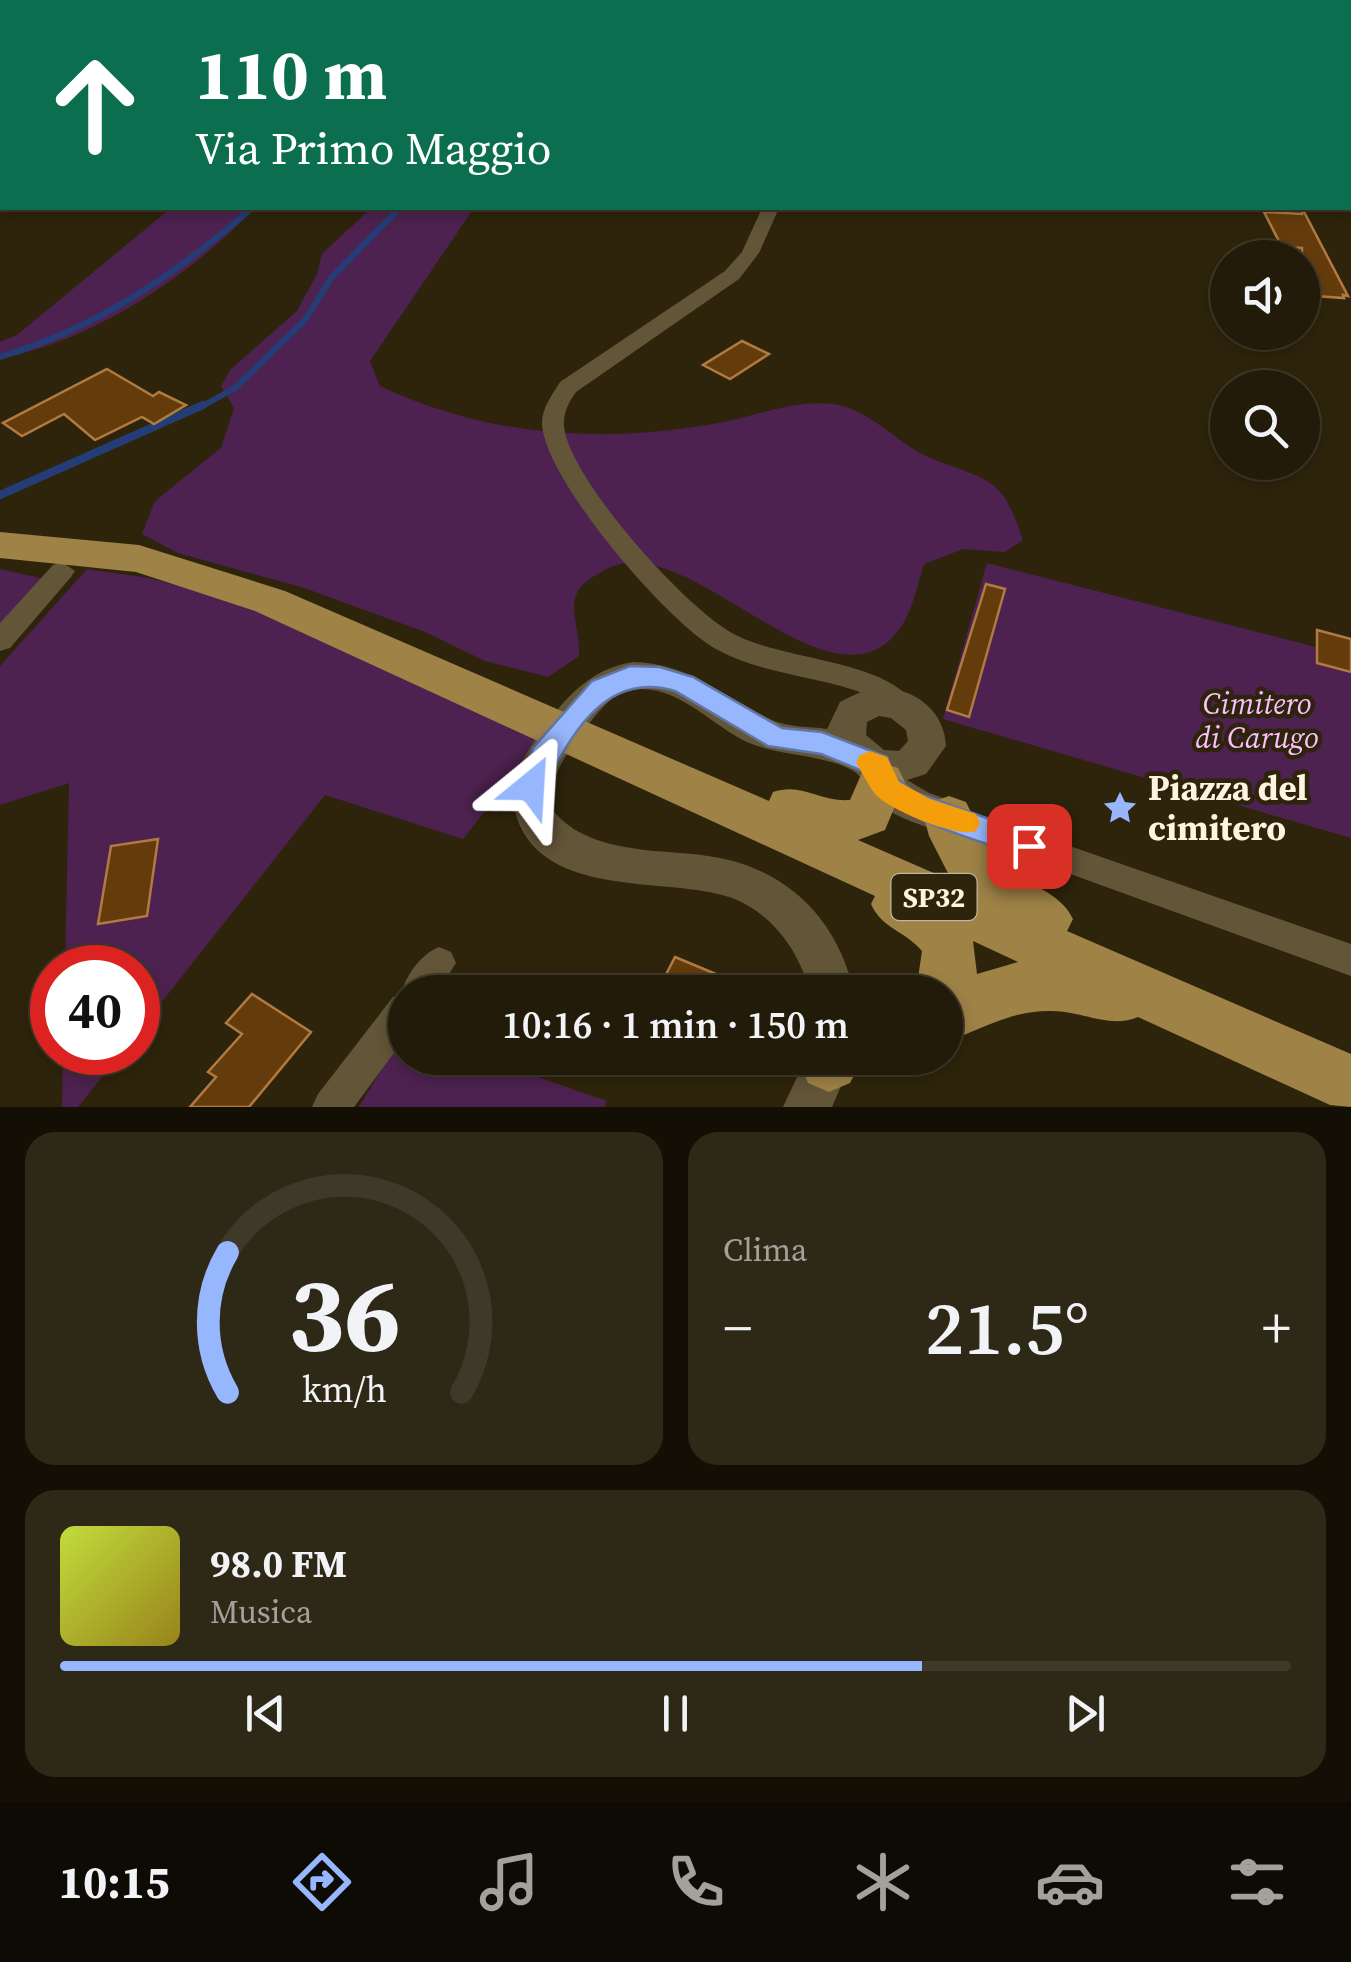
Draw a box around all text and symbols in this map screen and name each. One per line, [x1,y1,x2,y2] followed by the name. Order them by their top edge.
[195,26,387,122] text: 110 m
[30,40,160,170] icon: ahead
[195,117,551,179] text: Via Primo Maggio
[1210,240,1320,480] map controls
[1210,240,1320,350] button: sound
[1210,370,1320,480] button: search
[1195,683,1319,758] park label: Cimitero di Carugo
[479,734,583,838] position arrow
[1148,764,1307,852] place label: Piazza del cimitero
[1101,789,1139,827] place icon: Piazza del cimitero
[987,804,1072,889] pin
[1002,819,1057,874] icon: arrive
[892,874,976,920] road number: SP32
[30,945,160,1075] speed limit sign: 40
[502,999,849,1051] text: 10:16 · 1 min · 150 m
[723,1228,807,1272] text: Clima
[288,1242,400,1385] text: 36
[925,1276,1089,1379] text: 21.5°
[723,1290,752,1365] text: −
[1262,1290,1291,1365] text: +
[301,1365,387,1414] text: km/h
[210,1538,347,1590] text: 98.0 FM
[210,1590,312,1634] text: Musica
[238,1686,293,1741] icon: previous
[648,1686,703,1741] icon: pause
[1058,1686,1113,1741] icon: next
[287,1847,357,1917] icon: directions
[474,1847,544,1917] icon: music
[661,1847,731,1917] icon: phone
[848,1847,918,1917] icon: climate
[1035,1847,1105,1917] icon: car
[1222,1847,1292,1917] icon: filters
[59,1851,170,1913] text: 10:15

